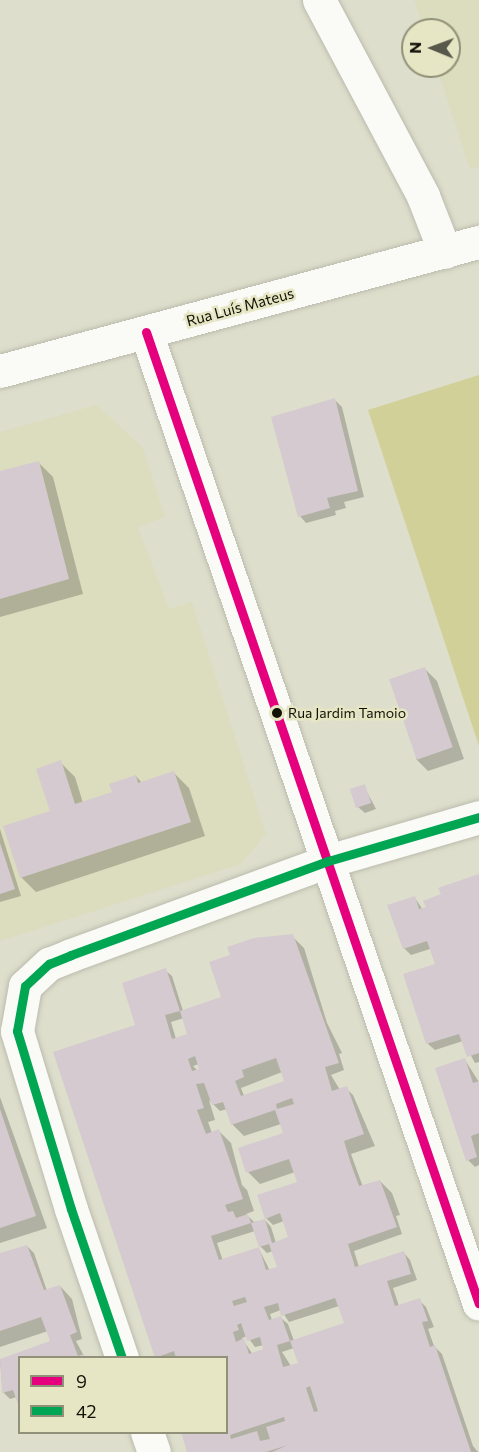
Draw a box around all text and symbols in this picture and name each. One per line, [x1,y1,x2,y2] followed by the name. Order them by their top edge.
[401,18,461,78] north arrow
[405,42,424,54] text: N
[184,284,296,330] street label: Rua Luís Mateus
[288,705,406,721] place label: Rua Jardim Tamoio
[271,707,283,719] marker: Rua Jardim Tamoio
[18,1356,228,1434] legend
[76,1370,87,1392] text: 9
[76,1400,97,1422] text: 42

